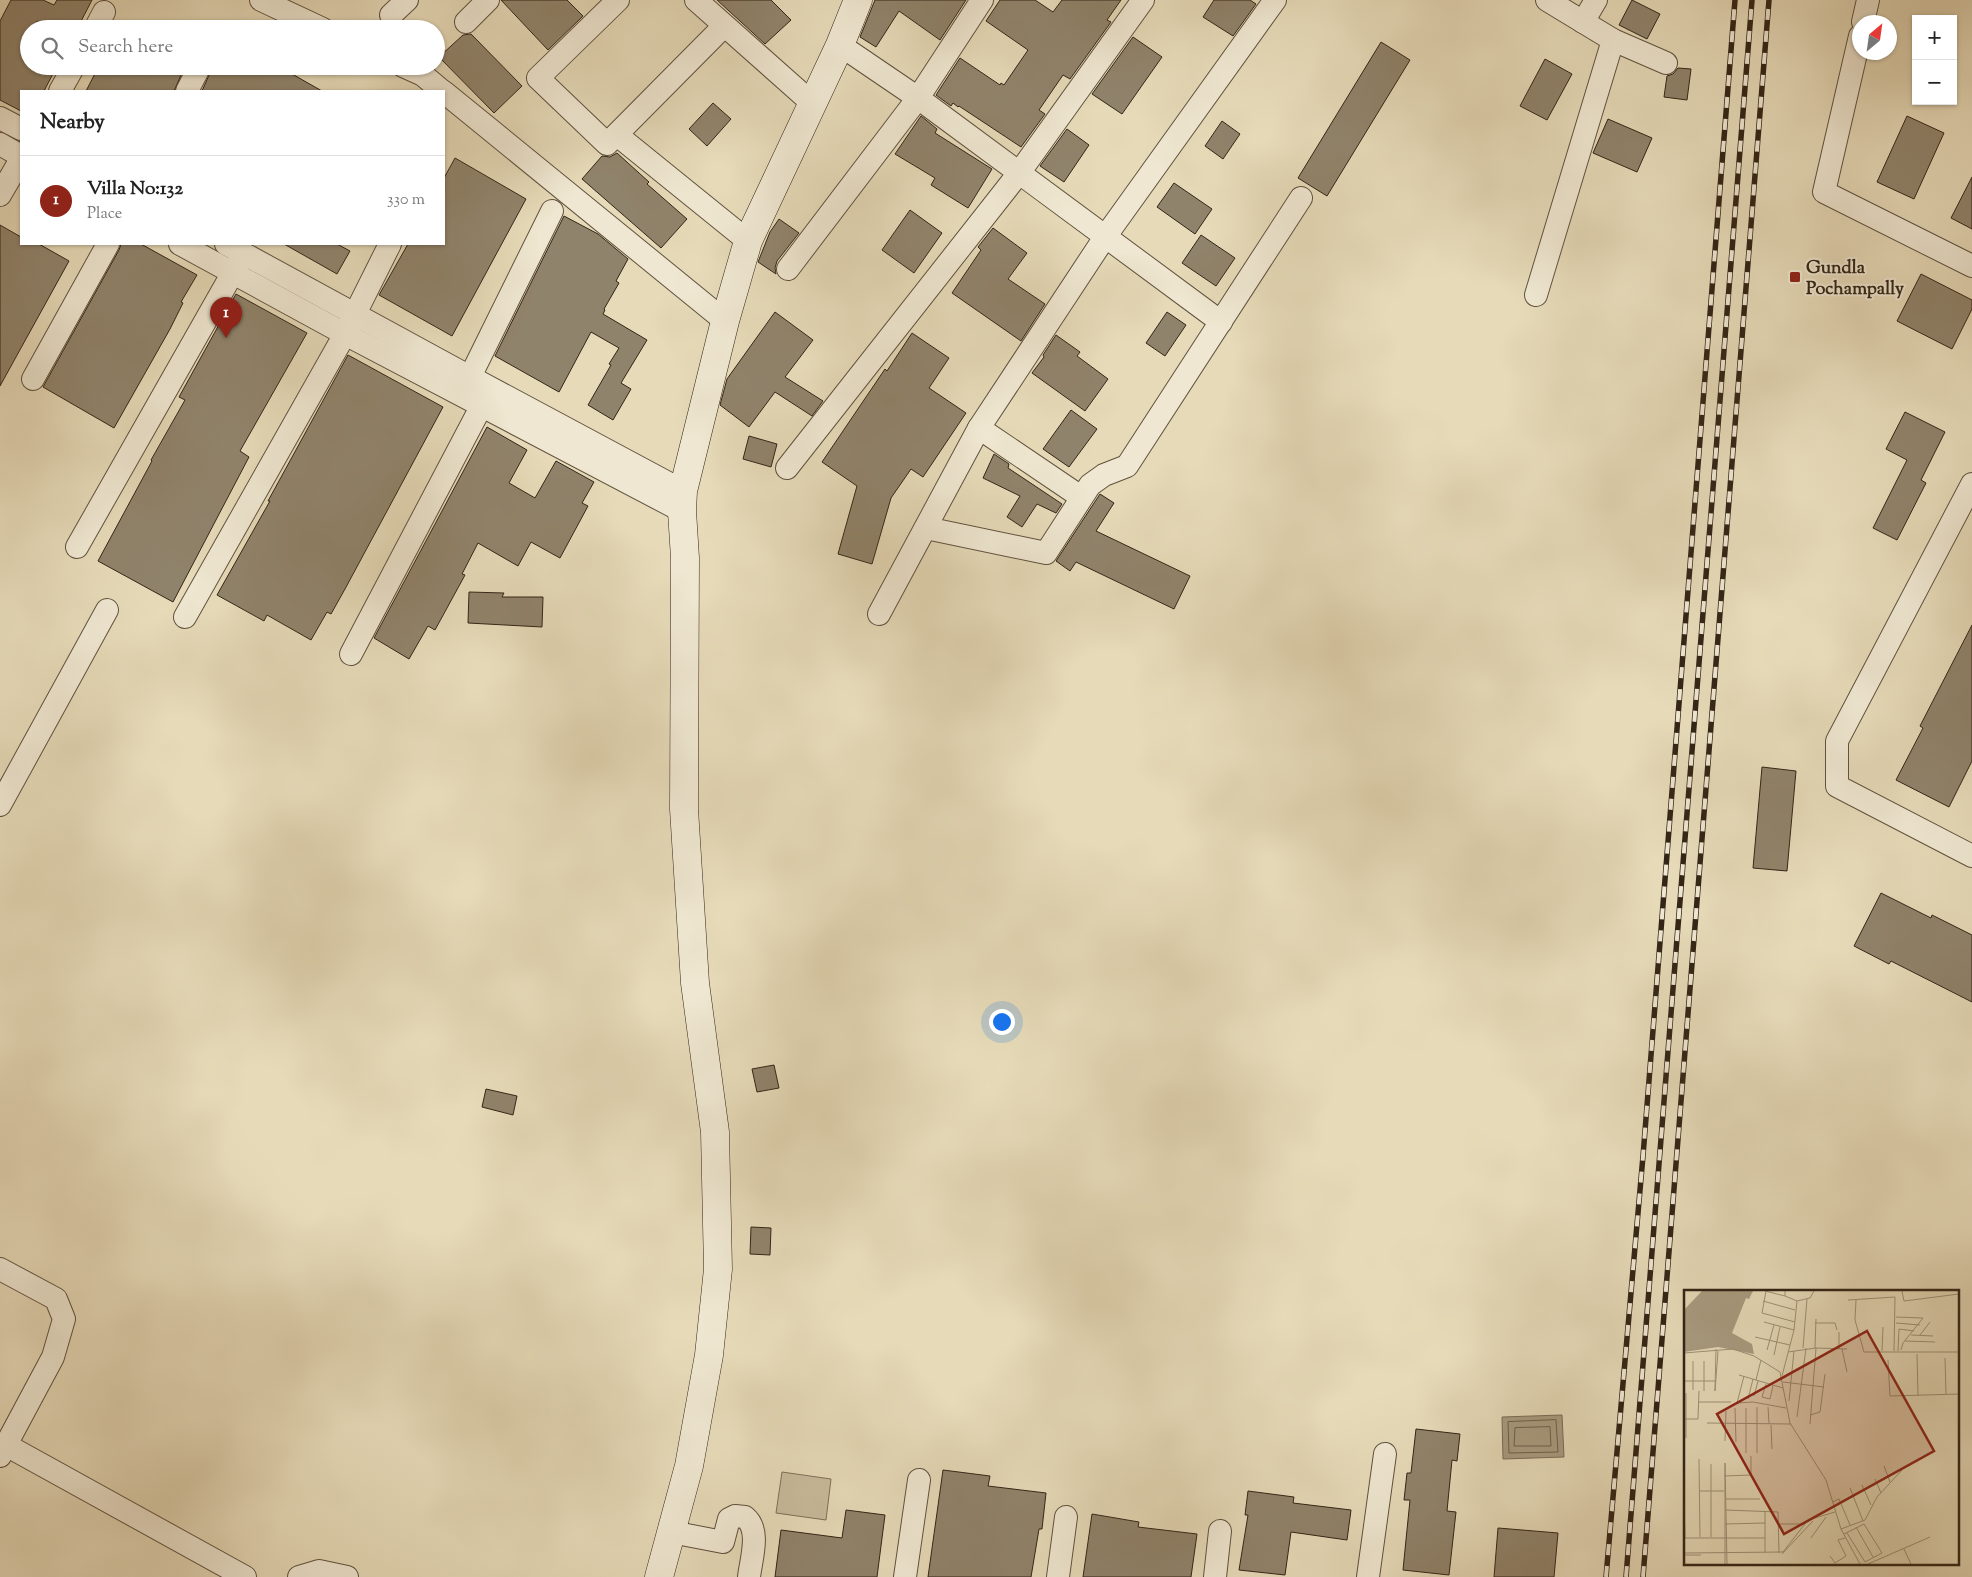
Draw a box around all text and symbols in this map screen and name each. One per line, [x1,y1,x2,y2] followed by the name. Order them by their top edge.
[1852,15,1897,60] north arrow
[1912,15,1957,105] map controls
[1912,15,1957,60] button: +
[20,20,445,75] search box
[38,34,66,62] icon: search
[78,34,173,61] text: Search here
[1912,60,1957,105] button: −
[40,108,105,138] text: Nearby
[87,176,183,203] text: Villa No:132
[53,189,59,212] text: 1
[387,189,425,212] text: 330 m
[87,203,122,226] text: Place
[1806,256,1904,303] place label: Gundla Pochampally
[1788,270,1802,284] marker: Gundla Pochampally
[210,297,242,338] pin: 1
[989,1009,1015,1035] your location
[1684,1290,1960,1564] inset map

